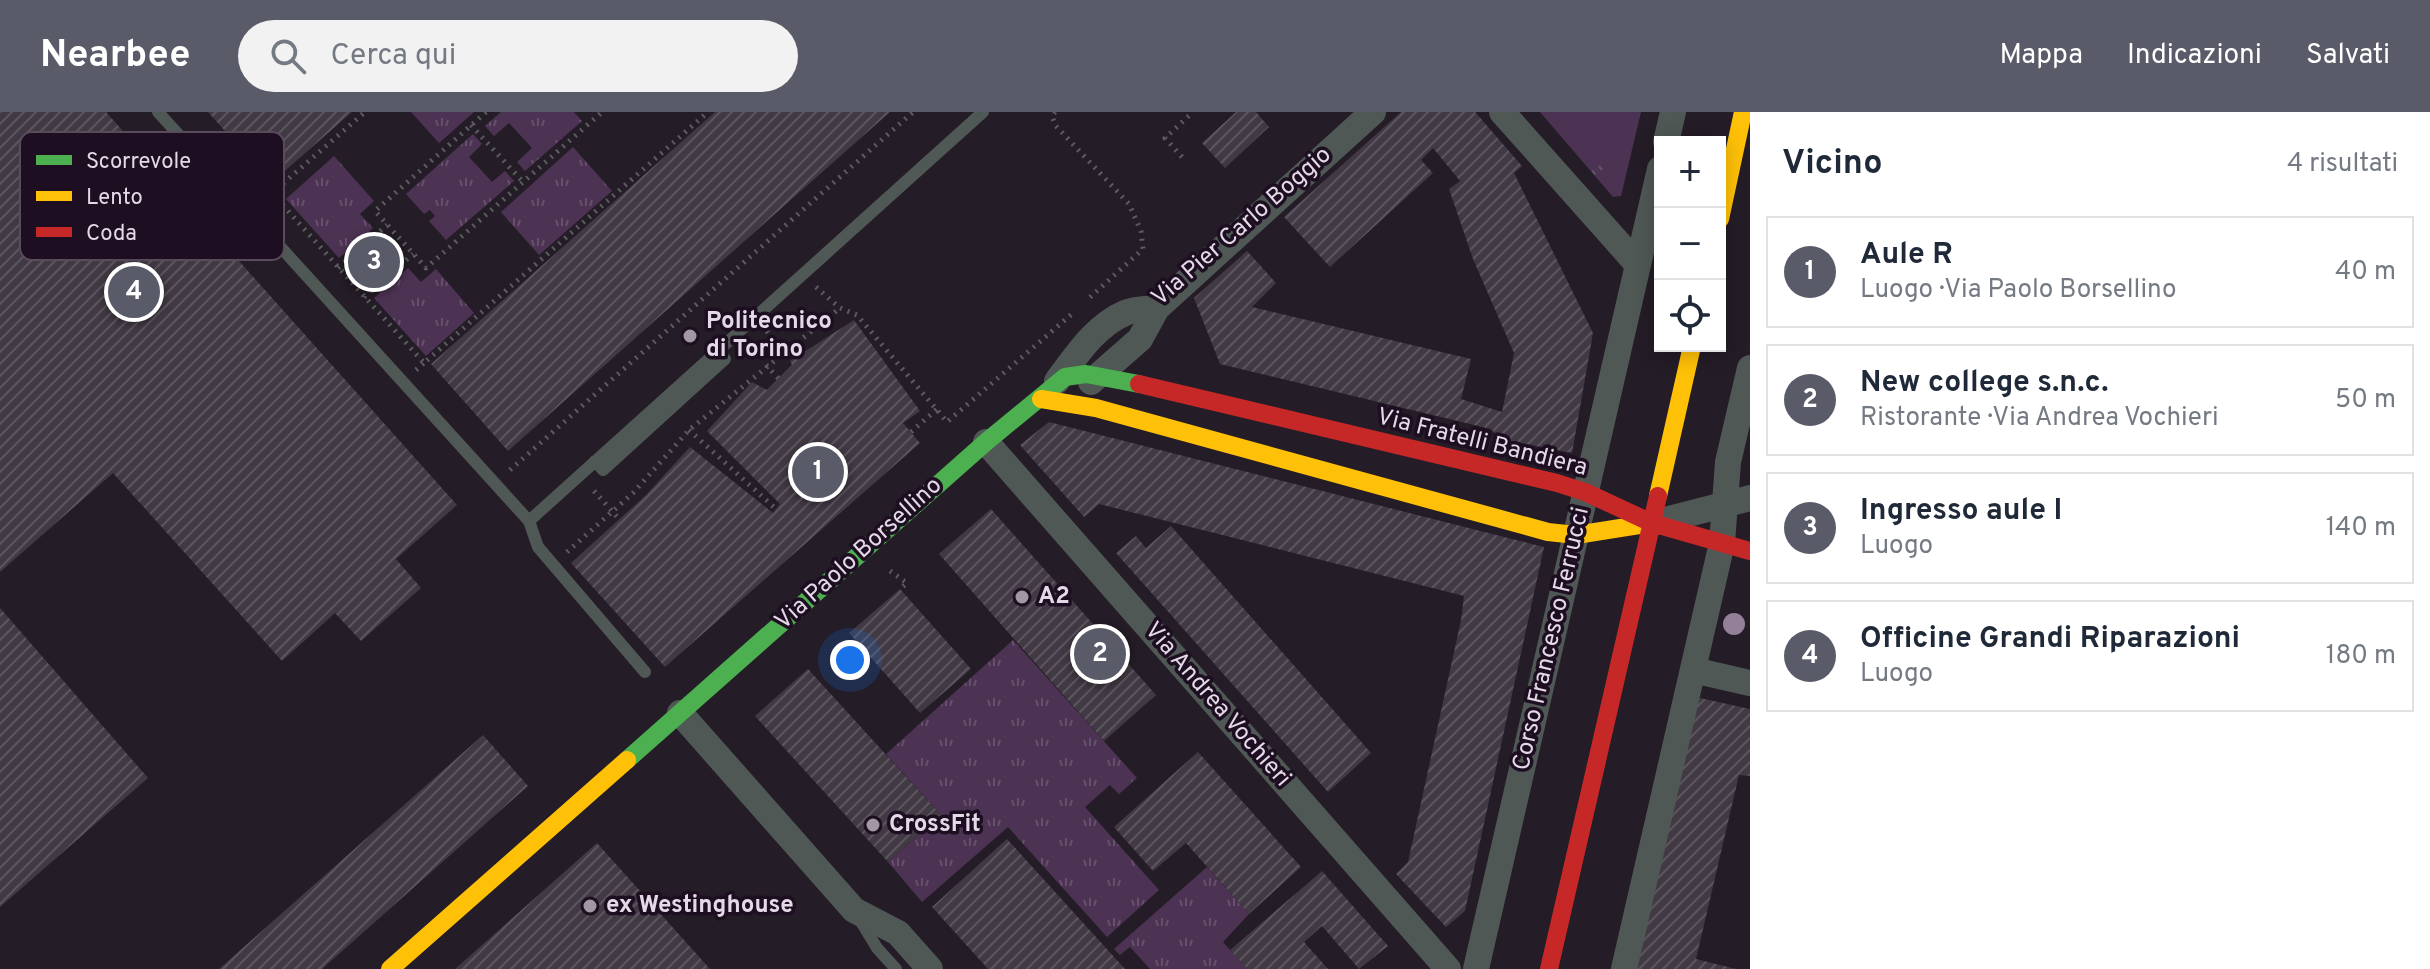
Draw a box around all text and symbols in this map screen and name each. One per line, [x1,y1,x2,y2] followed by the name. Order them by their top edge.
[238,20,798,92] search box
[40,32,190,81] text: Nearbee
[266,34,310,78] icon: search
[330,38,456,75] text: Cerca qui
[2000,38,2083,74] text: Mappa
[2127,38,2262,74] text: Indicazioni
[2306,38,2390,74] text: Salvati
[20,132,284,260] legend
[1654,136,1726,352] map controls
[1654,136,1726,208] button: +
[1146,141,1338,313] street label: Via Pier Carlo Boggio
[1782,143,1882,186] text: Vicino
[2287,148,2398,181] text: 4 risultati
[86,149,191,176] text: Scorrevole
[86,185,143,212] text: Lento
[1654,208,1726,280] button: −
[86,221,137,248] text: Coda
[348,232,400,292] pin: 3
[1860,237,1953,274] text: Aule R
[1805,256,1815,289] text: 1
[2335,256,2396,289] text: 40 m
[108,262,160,322] pin: 4
[1860,274,2177,307] text: Luogo · Via Paolo Borsellino
[1654,280,1726,352] button: locate
[706,307,832,365] place label: Politecnico di Torino
[681,327,699,345] marker: Politecnico di Torino
[1860,365,2109,402] text: New college s.n.c.
[1802,384,1818,417] text: 2
[2335,384,2396,417] text: 50 m
[1374,402,1590,484] street label: Via Fratelli Bandiera
[1860,402,2219,435] text: Ristorante · Via Andrea Vochieri
[792,442,844,502] pin: 1
[769,471,949,637] street label: Via Paolo Borsellino
[1860,493,2062,530] text: Ingresso aule I
[1507,504,1597,774] street label: Corso Francesco Ferrucci
[1802,512,1818,545] text: 3
[2326,512,2396,545] text: 140 m
[1860,530,1933,563] text: Luogo
[1038,582,1070,612] place label: A2
[1013,588,1031,606] marker: A2
[1137,616,1297,794] street label: Via Andrea Vochieri
[1860,621,2240,658] text: Officine Grandi Riparazioni
[1074,624,1126,684] pin: 2
[830,640,870,680] your location
[1802,640,1818,673] text: 4
[2326,640,2396,673] text: 180 m
[1860,658,1933,691] text: Luogo
[889,810,981,840] place label: CrossFit
[864,816,882,834] marker: CrossFit
[606,891,794,921] place label: ex Westinghouse
[581,897,599,915] marker: ex Westinghouse

